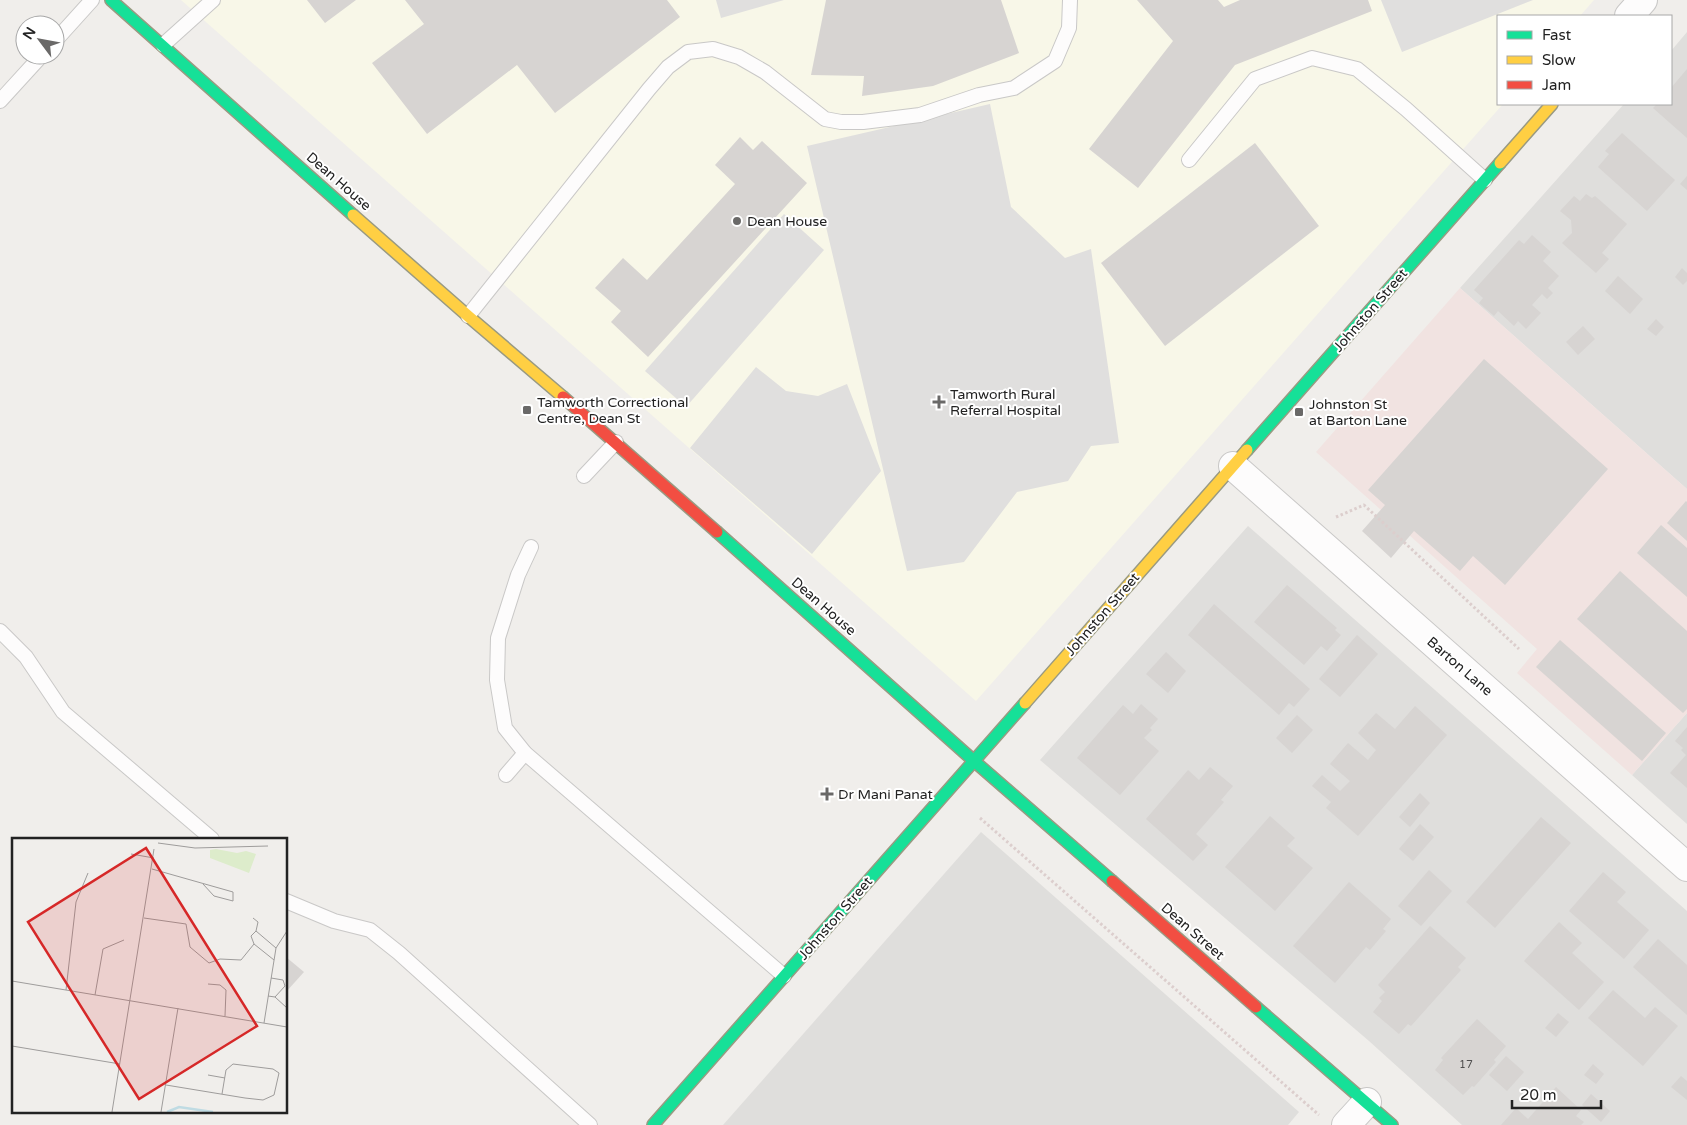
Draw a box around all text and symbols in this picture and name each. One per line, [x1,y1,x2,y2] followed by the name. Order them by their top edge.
[15,15,65,65] north arrow
[1497,15,1672,105] legend
[19,24,40,43] text: N
[1542,26,1572,44] text: Fast
[1542,51,1576,69] text: Slow
[1542,76,1571,94] text: Jam
[303,149,375,214] street label: Dean House
[747,213,827,230] place label: Dean House
[731,215,743,227] marker: Dean House
[1330,265,1412,355] street label: Johnston Street
[950,386,1061,419] place label: Tamworth Rural Referral Hospital
[537,394,689,427] place label: Tamworth Correctional Centre, Dean St
[932,395,946,409] marker: Tamworth Rural Referral Hospital
[1309,396,1407,429] place label: Johnston St at Barton Lane
[521,404,533,416] marker: Tamworth Correctional Centre, Dean St
[1293,406,1305,418] marker: Johnston St at Barton Lane
[1062,569,1144,659] street label: Johnston Street
[788,574,860,639] street label: Dean House
[1423,633,1496,699] street label: Barton Lane
[838,786,934,803] place label: Dr Mani Panat
[820,787,834,801] marker: Dr Mani Panat
[12,838,288,1112] inset map
[795,873,877,963] street label: Johnston Street
[1158,899,1228,964] street label: Dean Street
[1459,1058,1473,1071] house number: 17
[1512,1078,1601,1110] scale bar
[1520,1086,1557,1104] text: 20 m

